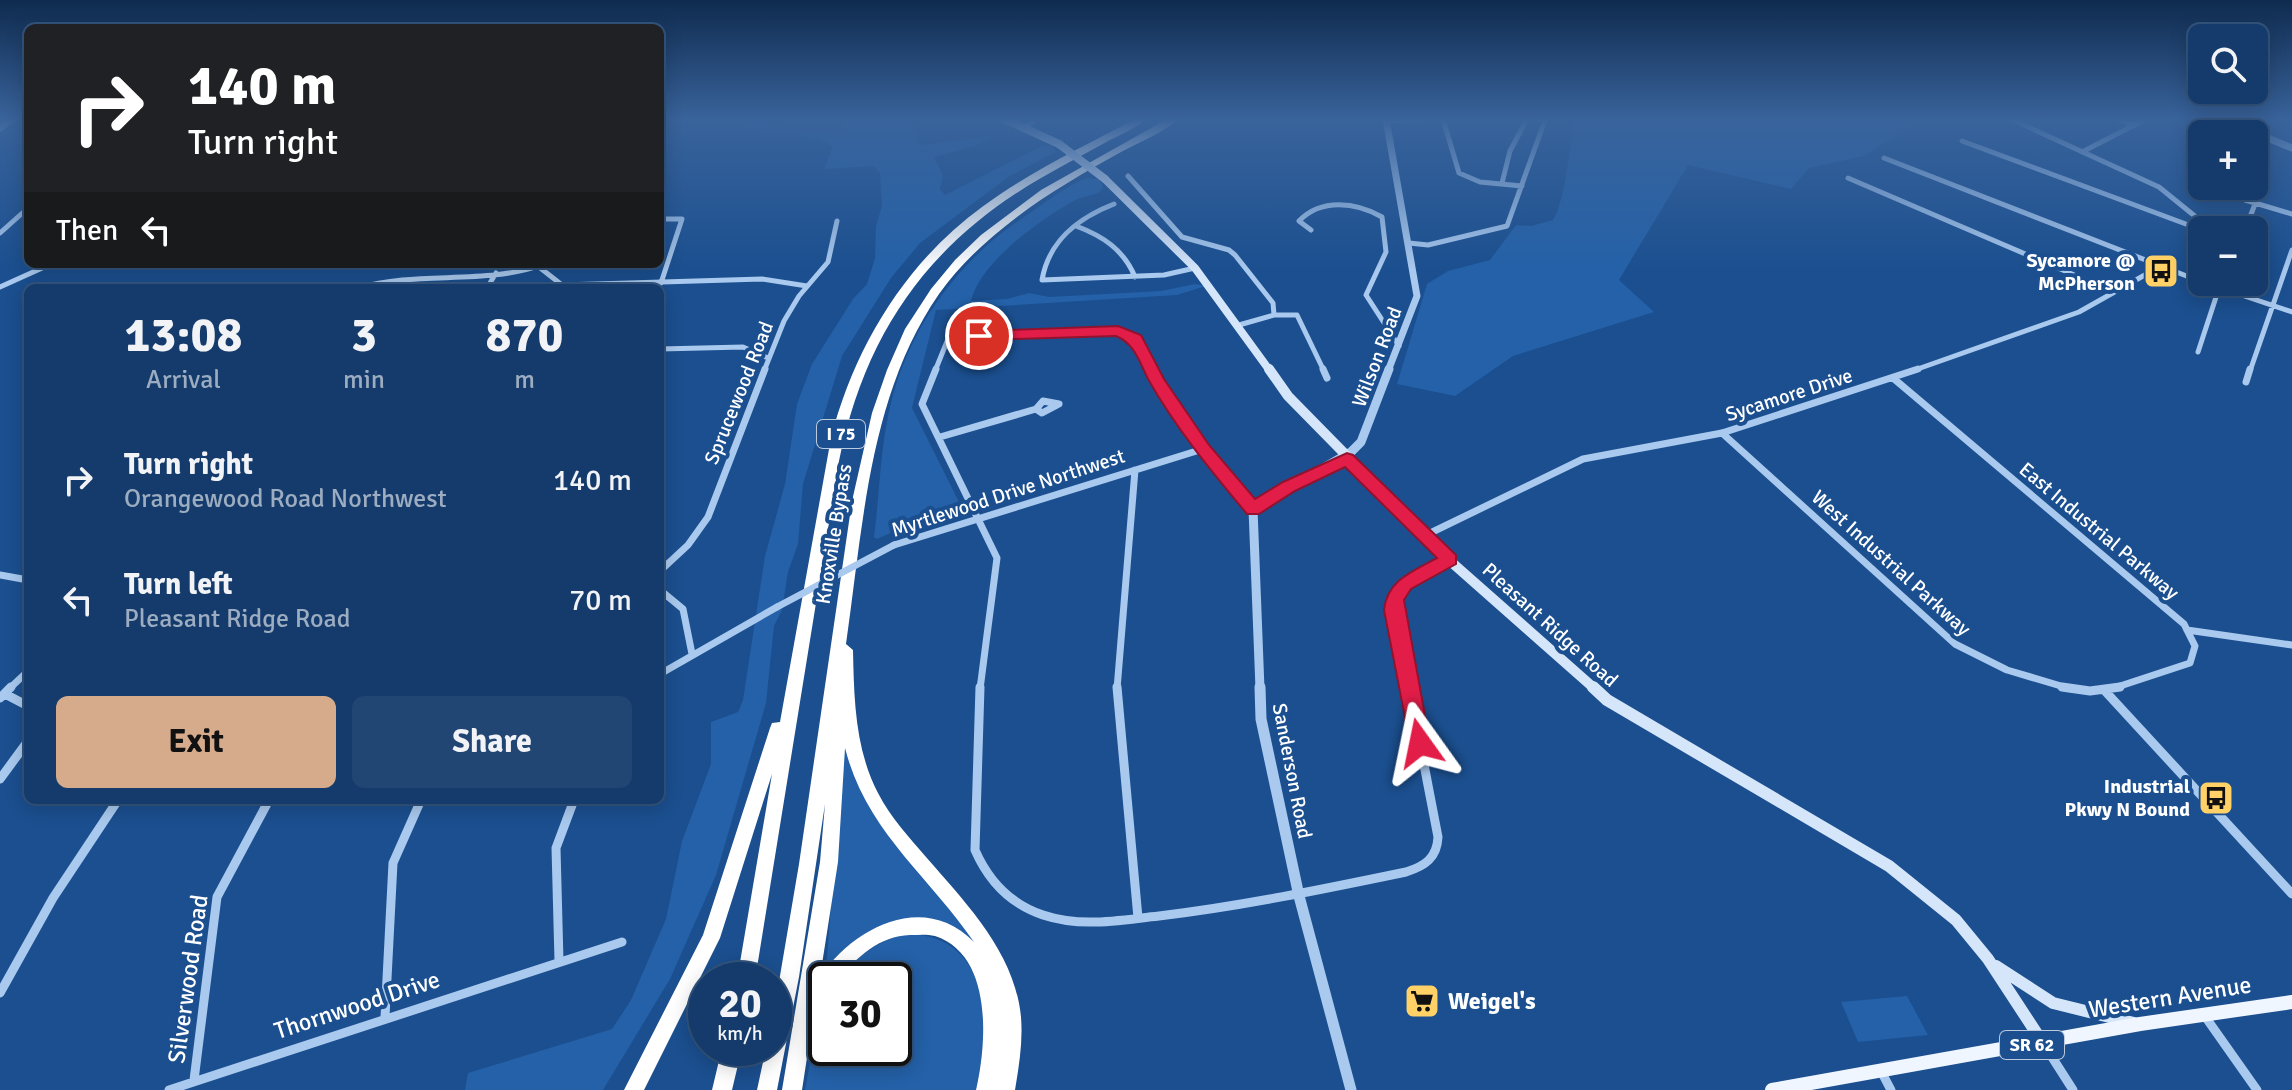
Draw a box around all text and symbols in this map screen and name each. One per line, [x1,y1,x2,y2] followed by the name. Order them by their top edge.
[2188,24,2268,296] map controls
[2188,24,2268,104] button: search
[188,51,336,120] text: 140 m
[56,56,160,160] icon: right
[188,120,338,165] text: Turn right
[2188,120,2268,200] button: +
[134,208,178,252] icon: left
[56,212,118,249] text: Then
[2188,216,2268,296] button: −
[2027,248,2135,296] place label: Sycamore @ McPherson
[2142,252,2180,290] bus stop icon: Sycamore @ McPherson
[945,302,1013,370] pin
[1346,303,1408,411] street label: Wilson Road
[125,306,242,365] text: 13:08
[351,306,377,365] text: 3
[486,306,563,365] text: 870
[957,314,1001,358] icon: arrive
[699,318,779,468] street label: Sprucewood Road
[1722,363,1856,427] street label: Sycamore Drive
[146,364,221,396] text: Arrival
[343,364,385,396] text: min
[514,364,535,396] text: m
[817,420,865,448] road number: I 75
[888,443,1128,543] street label: Myrtlewood Drive Northwest
[124,446,253,483] text: Turn right
[2014,457,2185,606] street label: East Industrial Parkway
[56,458,100,502] icon: right
[553,462,632,499] text: 140 m
[811,462,857,606] street label: Knoxville Bypass
[124,483,447,515] text: Orangewood Road Northwest
[1806,485,1976,642] street label: West Industrial Parkway
[1477,557,1623,693] street label: Pleasant Ridge Road
[124,566,233,603] text: Turn left
[56,578,100,622] icon: left
[569,582,632,619] text: 70 m
[124,603,350,635] text: Pleasant Ridge Road
[56,696,336,788] button: Exit
[352,696,632,788] button: Share
[1267,701,1317,841] street label: Sanderson Road
[1378,701,1462,785] position arrow
[2065,774,2190,822] place label: Industrial Pkwy N Bound
[2197,779,2235,817] bus stop icon: Industrial Pkwy N Bound
[161,893,215,1065] street label: Silverwood Road
[808,962,912,1066] speed limit sign: 30
[270,964,444,1046] street label: Thornwood Drive
[2086,969,2254,1025] street label: Western Avenue
[718,979,762,1029] text: 20
[1403,982,1441,1020] supermarket icon: Weigel's
[1448,986,1536,1016] place label: Weigel's
[717,1021,763,1046] text: km/h
[2000,1031,2064,1059] road number: SR 62

